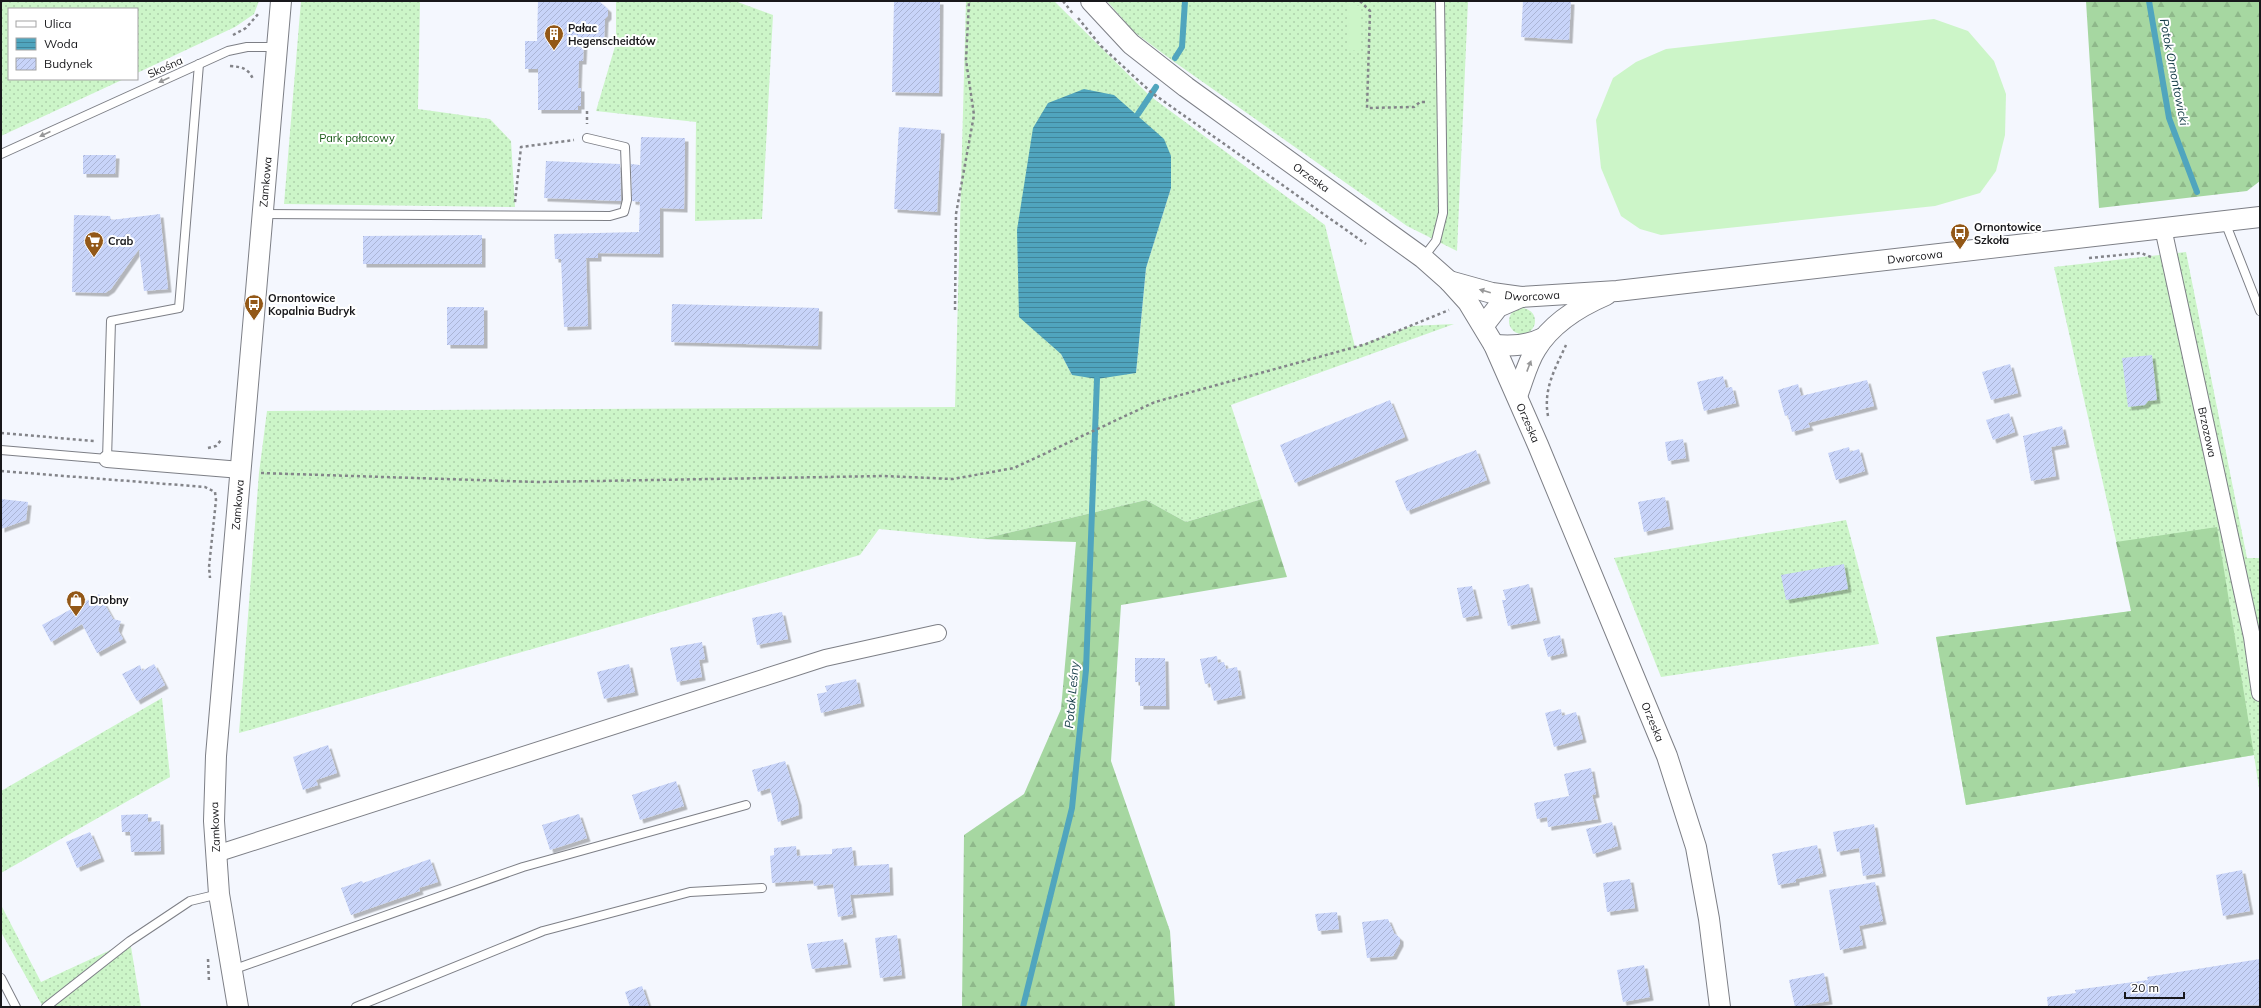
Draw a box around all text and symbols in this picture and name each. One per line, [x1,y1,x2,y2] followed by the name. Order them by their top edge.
[8,8,138,80] legend
[44,16,72,31] text: Ulica
[2157,17,2192,127] water label: Potok Ornontowicki
[568,21,656,48] place label: Pałac Hegenscheidtów
[543,23,565,51] building icon: Pałac Hegenscheidtów
[44,36,78,51] text: Woda
[145,53,185,81] street label: Skośna
[44,56,93,71] text: Budynek
[158,77,169,83] one-way arrow
[40,131,51,137] one-way arrow
[319,131,395,145] park label: Park pałacowy
[256,156,275,208] street label: Zamkowa
[1290,159,1332,195] street label: Orzeska
[1974,220,2041,247] place label: Ornontowice Szkoła
[1949,222,1971,250] bus stop icon: Ornontowice Szkoła
[83,230,105,258] supermarket icon: Crab
[108,234,134,248] place label: Crab
[1887,247,1943,267] street label: Dworcowa
[1478,288,1490,294] one-way arrow
[1504,288,1560,304] street label: Dworcowa
[268,291,356,318] place label: Ornontowice Kopalnia Budryk
[243,293,265,321] bus stop icon: Ornontowice Kopalnia Budryk
[1526,360,1532,372] one-way arrow
[1513,401,1543,445] street label: Orzeska
[2195,406,2220,459] street label: Brzozowa
[228,479,247,530] street label: Zamkowa
[65,589,87,617] shop icon: Drobny
[90,593,129,607] place label: Drobny
[1061,660,1082,729] water label: Potok Leśny
[1638,700,1667,744] street label: Orzeska
[207,802,223,852] street label: Zamkowa
[2125,974,2184,1000] scale bar
[2131,980,2159,995] text: 20 m

